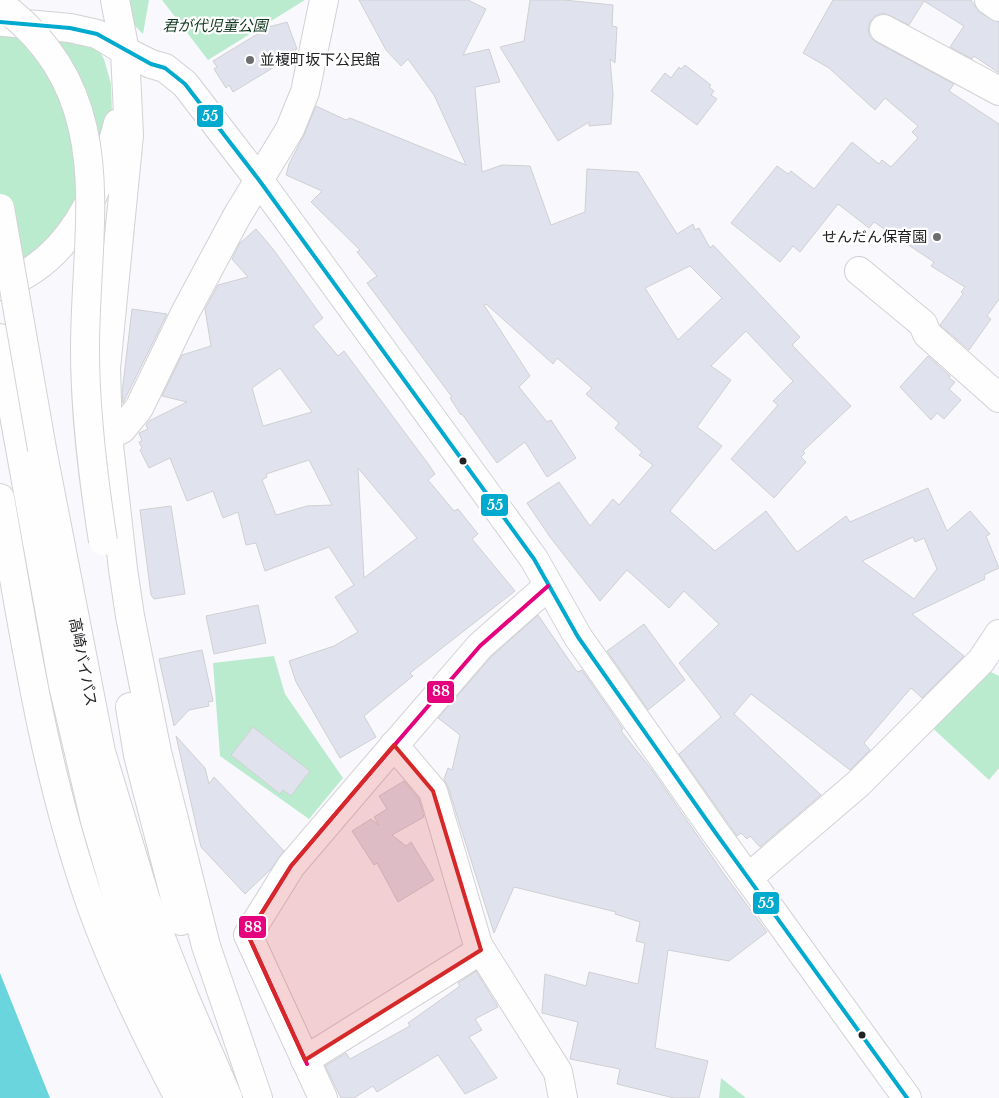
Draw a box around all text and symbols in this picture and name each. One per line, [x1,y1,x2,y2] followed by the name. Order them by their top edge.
[162,16,269,35] park label: 君が代児童公園
[260,50,380,69] place label: 並榎町坂下公民館
[244,54,256,66] marker: 並榎町坂下公民館
[196,104,224,128] line badge: 55
[202,107,218,125] text: 55
[822,227,927,246] place label: せんだん保育園
[931,231,943,243] marker: せんだん保育園
[458,456,468,466] unlabelled marker
[480,493,509,517] line badge: 55
[487,496,503,514] text: 55
[66,616,101,708] street label: 高崎バイパス
[426,680,455,704] line badge: 88
[432,682,450,700] text: 88
[752,891,780,915] line badge: 55
[758,894,774,912] text: 55
[238,915,267,939] line badge: 88
[244,918,262,936] text: 88
[857,1030,867,1040] unlabelled marker

